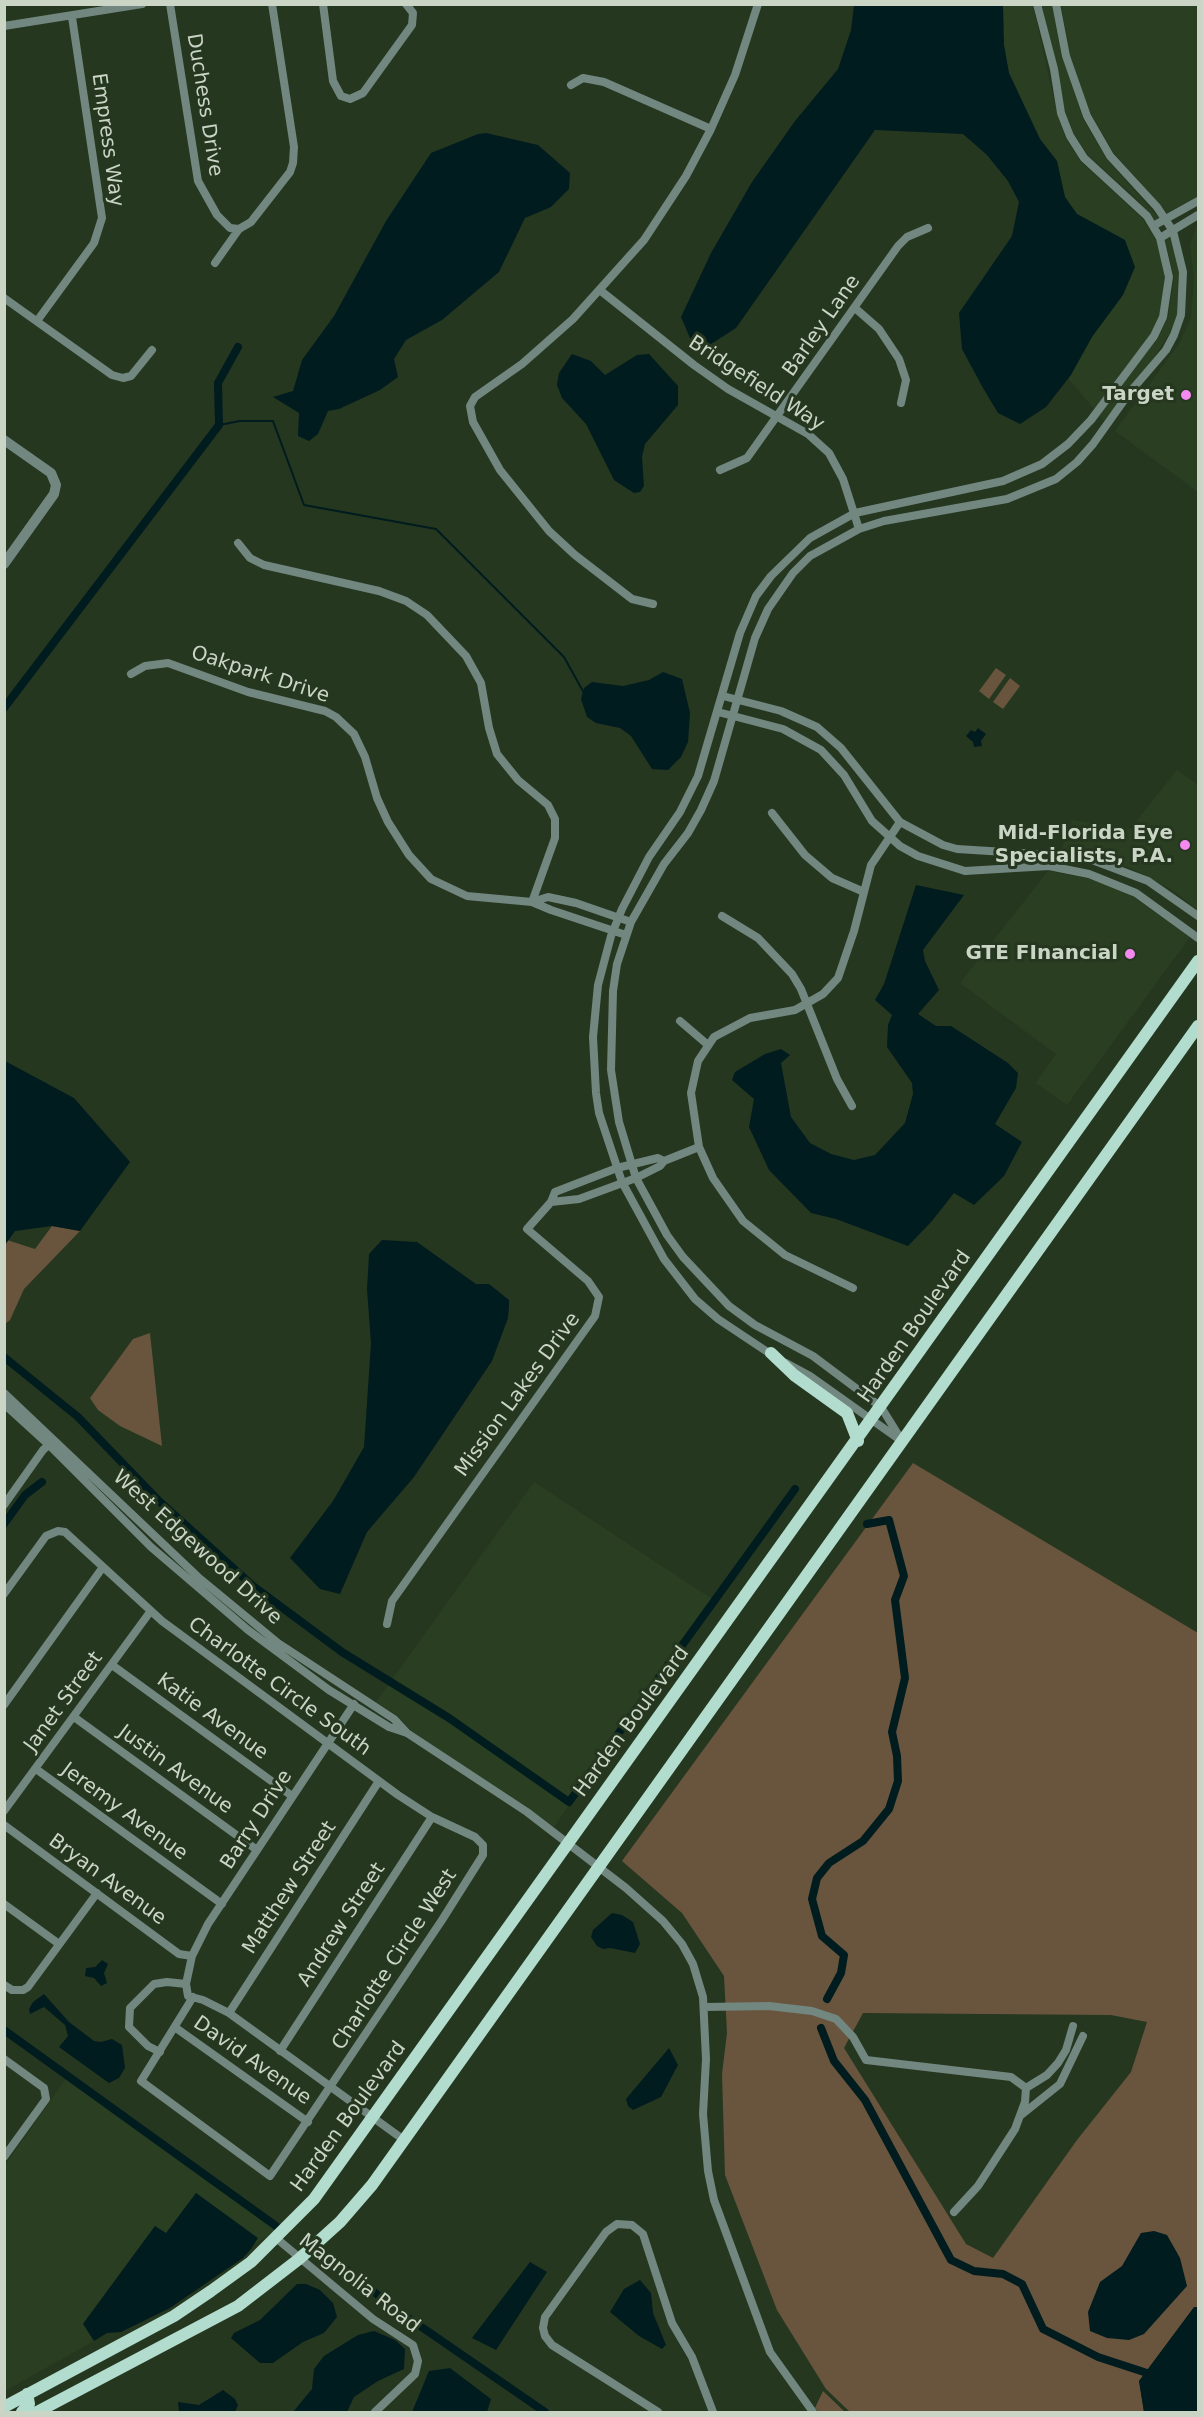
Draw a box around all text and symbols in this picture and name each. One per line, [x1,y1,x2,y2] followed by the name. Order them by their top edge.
[181,32,227,178] street label: Duchess Drive
[86,72,128,208] street label: Empress Way
[778,271,866,381] street label: Barley Lane
[684,331,828,437] street label: Bridgefield Way
[1102,383,1174,407] place label: Target
[1179,388,1193,402] marker: Target
[188,641,332,709] street label: Oakpark Drive
[995,822,1173,869] place label: Mid-Florida Eye Specialists, P.A.
[1178,838,1192,852] marker: Mid-Florida Eye Specialists, P.A.
[966,942,1118,966] place label: GTE FInancial
[1123,947,1137,961] marker: GTE FInancial
[853,1246,977,1408] street label: Harden Boulevard
[450,1308,586,1482] street label: Mission Lakes Drive
[108,1466,286,1630] street label: West Edgewood Drive
[183,1613,375,1761] street label: Charlotte Circle South
[569,1642,695,1802] street label: Harden Boulevard
[20,1647,108,1757] street label: Janet Street
[152,1669,272,1765] street label: Katie Avenue
[113,1720,237,1820] street label: Justin Avenue
[56,1758,192,1866] street label: Jeremy Avenue
[216,1766,298,1874] street label: Barry Drive
[238,1817,342,1959] street label: Matthew Street
[44,1829,170,1931] street label: Bryan Avenue
[293,1859,391,1991] street label: Andrew Street
[327,1865,463,2055] street label: Charlotte Circle West
[188,2011,316,2111] street label: David Avenue
[286,2037,412,2197] street label: Harden Boulevard
[294,2229,424,2339] street label: Magnolia Road

